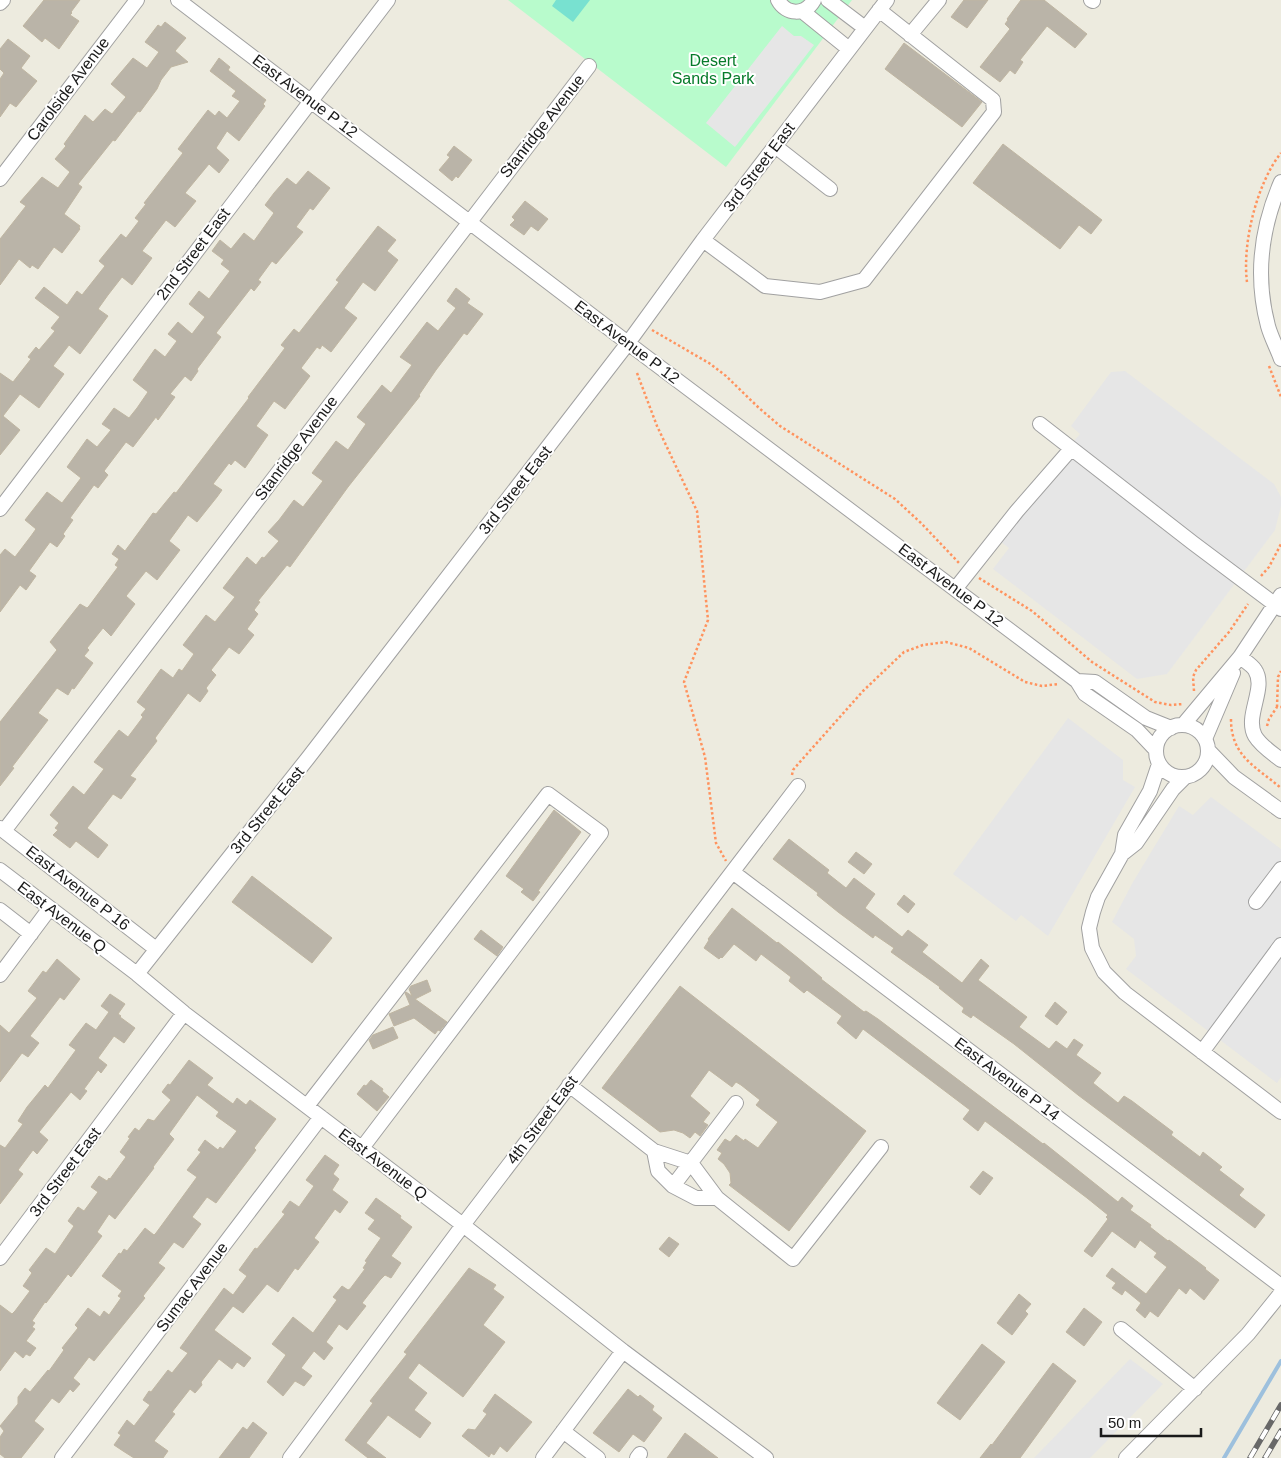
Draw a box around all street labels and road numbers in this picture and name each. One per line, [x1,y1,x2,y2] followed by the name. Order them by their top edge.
[24,34,113,144] street label: Carolside Avenue
[249,51,361,141] street label: East Avenue P 12
[497,71,588,181] street label: Stanridge Avenue
[720,119,798,215] street label: 3rd Street East
[153,204,233,303] street label: 2nd Street East
[571,297,683,387] street label: East Avenue P 12
[251,392,341,503] street label: Stanridge Avenue
[475,442,555,537] street label: 3rd Street East
[895,540,1007,630] street label: East Avenue P 12
[227,763,308,857] street label: 3rd Street East
[23,842,133,934] street label: East Avenue P 16
[14,878,110,956] street label: East Avenue Q
[951,1034,1063,1124] street label: East Avenue P 14
[503,1072,581,1167] street label: 4th Street East
[26,1124,104,1220] street label: 3rd Street East
[335,1125,431,1203] street label: East Avenue Q
[153,1239,231,1335] street label: Sumac Avenue

